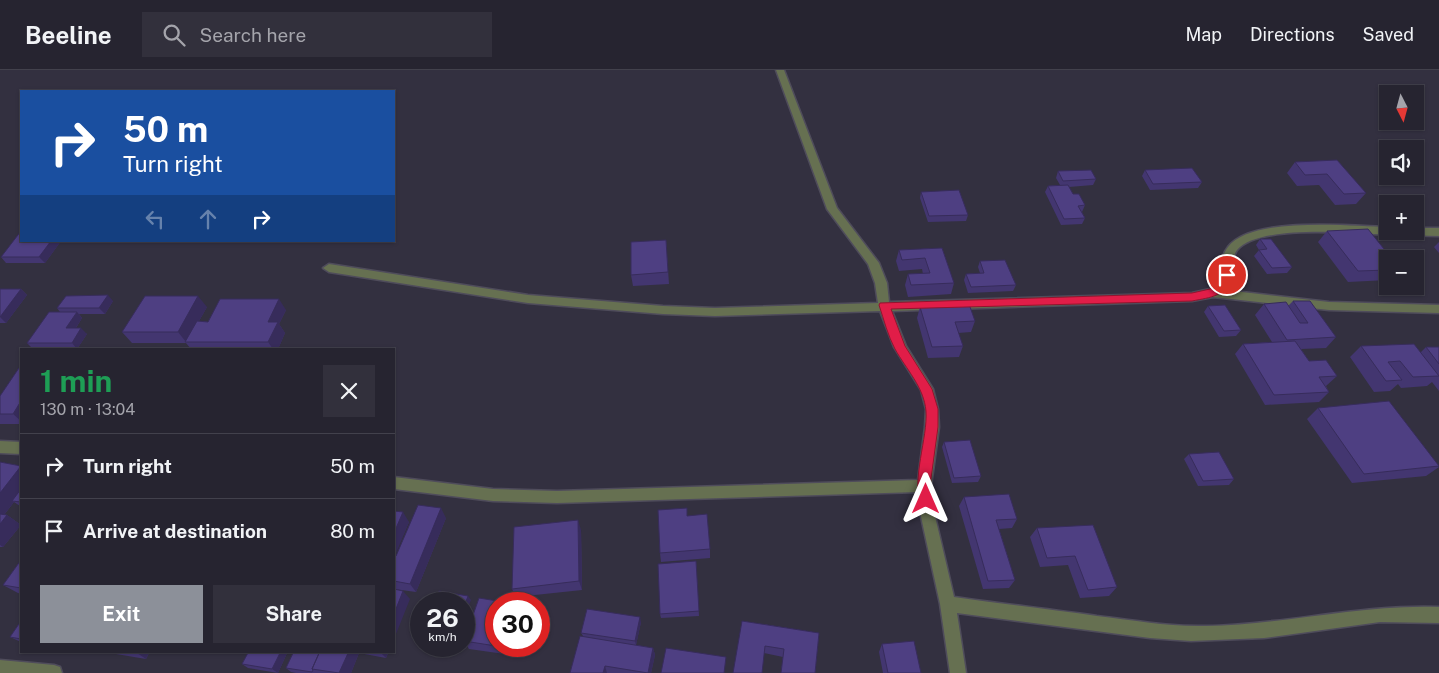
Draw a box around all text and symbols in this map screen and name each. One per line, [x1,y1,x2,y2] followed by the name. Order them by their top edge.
[142,12,492,57] search box
[25,21,112,49] text: Beeline
[160,21,188,49] icon: search
[200,24,306,46] text: Search here
[1185,24,1222,45] text: Map
[1250,24,1335,45] text: Directions
[1363,24,1414,45] text: Saved
[1379,85,1424,130] north arrow
[1379,85,1424,295] map controls
[123,109,208,150] text: 50 m
[40,110,105,175] icon: right
[1379,140,1424,185] button: sound
[123,151,223,177] text: Turn right
[1379,195,1424,240] button: +
[141,205,169,233] icon: left
[194,205,222,233] icon: ahead
[247,205,275,233] icon: right
[1379,250,1424,295] button: −
[1206,254,1248,296] pin
[1213,261,1241,289] icon: arrive
[40,363,112,399] text: 1 min
[323,365,375,417] button: close
[40,400,135,419] text: 130 m · 13:04
[40,452,68,480] icon: right
[83,455,172,477] text: Turn right
[330,455,375,477] text: 50 m
[899,472,951,524] position arrow
[40,517,68,545] icon: arrive
[83,520,267,542] text: Arrive at destination
[330,520,375,542] text: 80 m
[40,585,203,643] button: Exit
[213,585,375,643] button: Share
[485,592,550,657] speed limit sign: 30
[426,603,459,633] text: 26
[428,630,457,644] text: km/h

